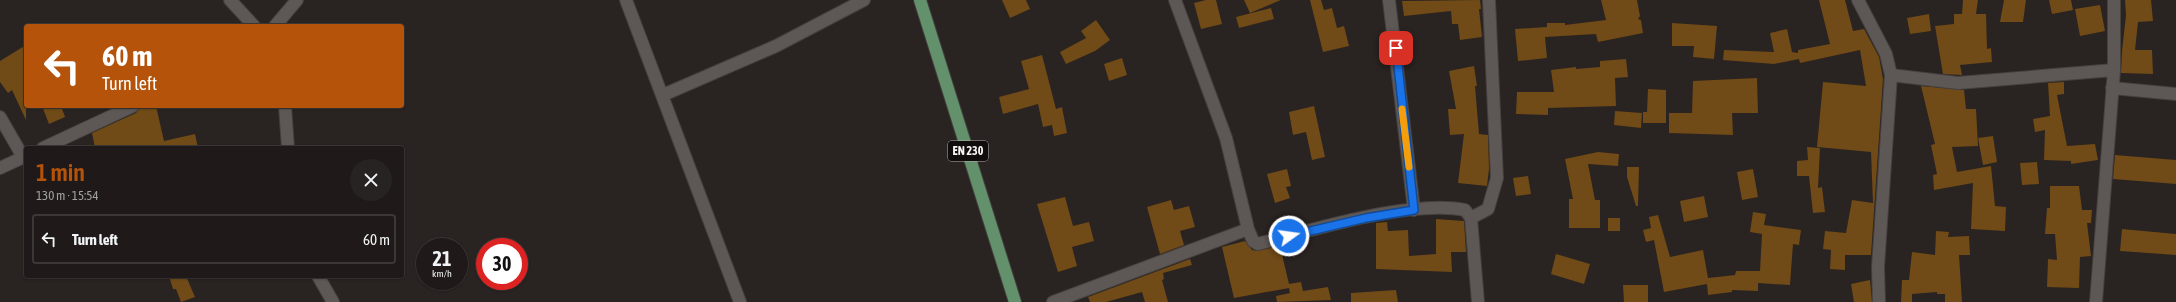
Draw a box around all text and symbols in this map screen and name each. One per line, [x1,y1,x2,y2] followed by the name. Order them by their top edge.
[1379,31,1413,65] pin
[1385,37,1407,59] icon: arrive
[36,40,88,92] icon: left
[102,40,152,72] text: 60 m
[102,73,157,94] text: Turn left
[948,141,988,161] road number: EN 230
[36,159,85,186] text: 1 min
[350,159,392,201] button: close
[36,188,99,203] text: 130 m · 15:54
[1268,215,1310,257] position arrow
[38,228,60,250] icon: left
[72,231,118,248] text: Turn left
[363,231,390,248] text: 60 m
[476,238,528,290] speed limit sign: 30
[433,247,451,270] text: 21
[432,268,452,279] text: km/h

